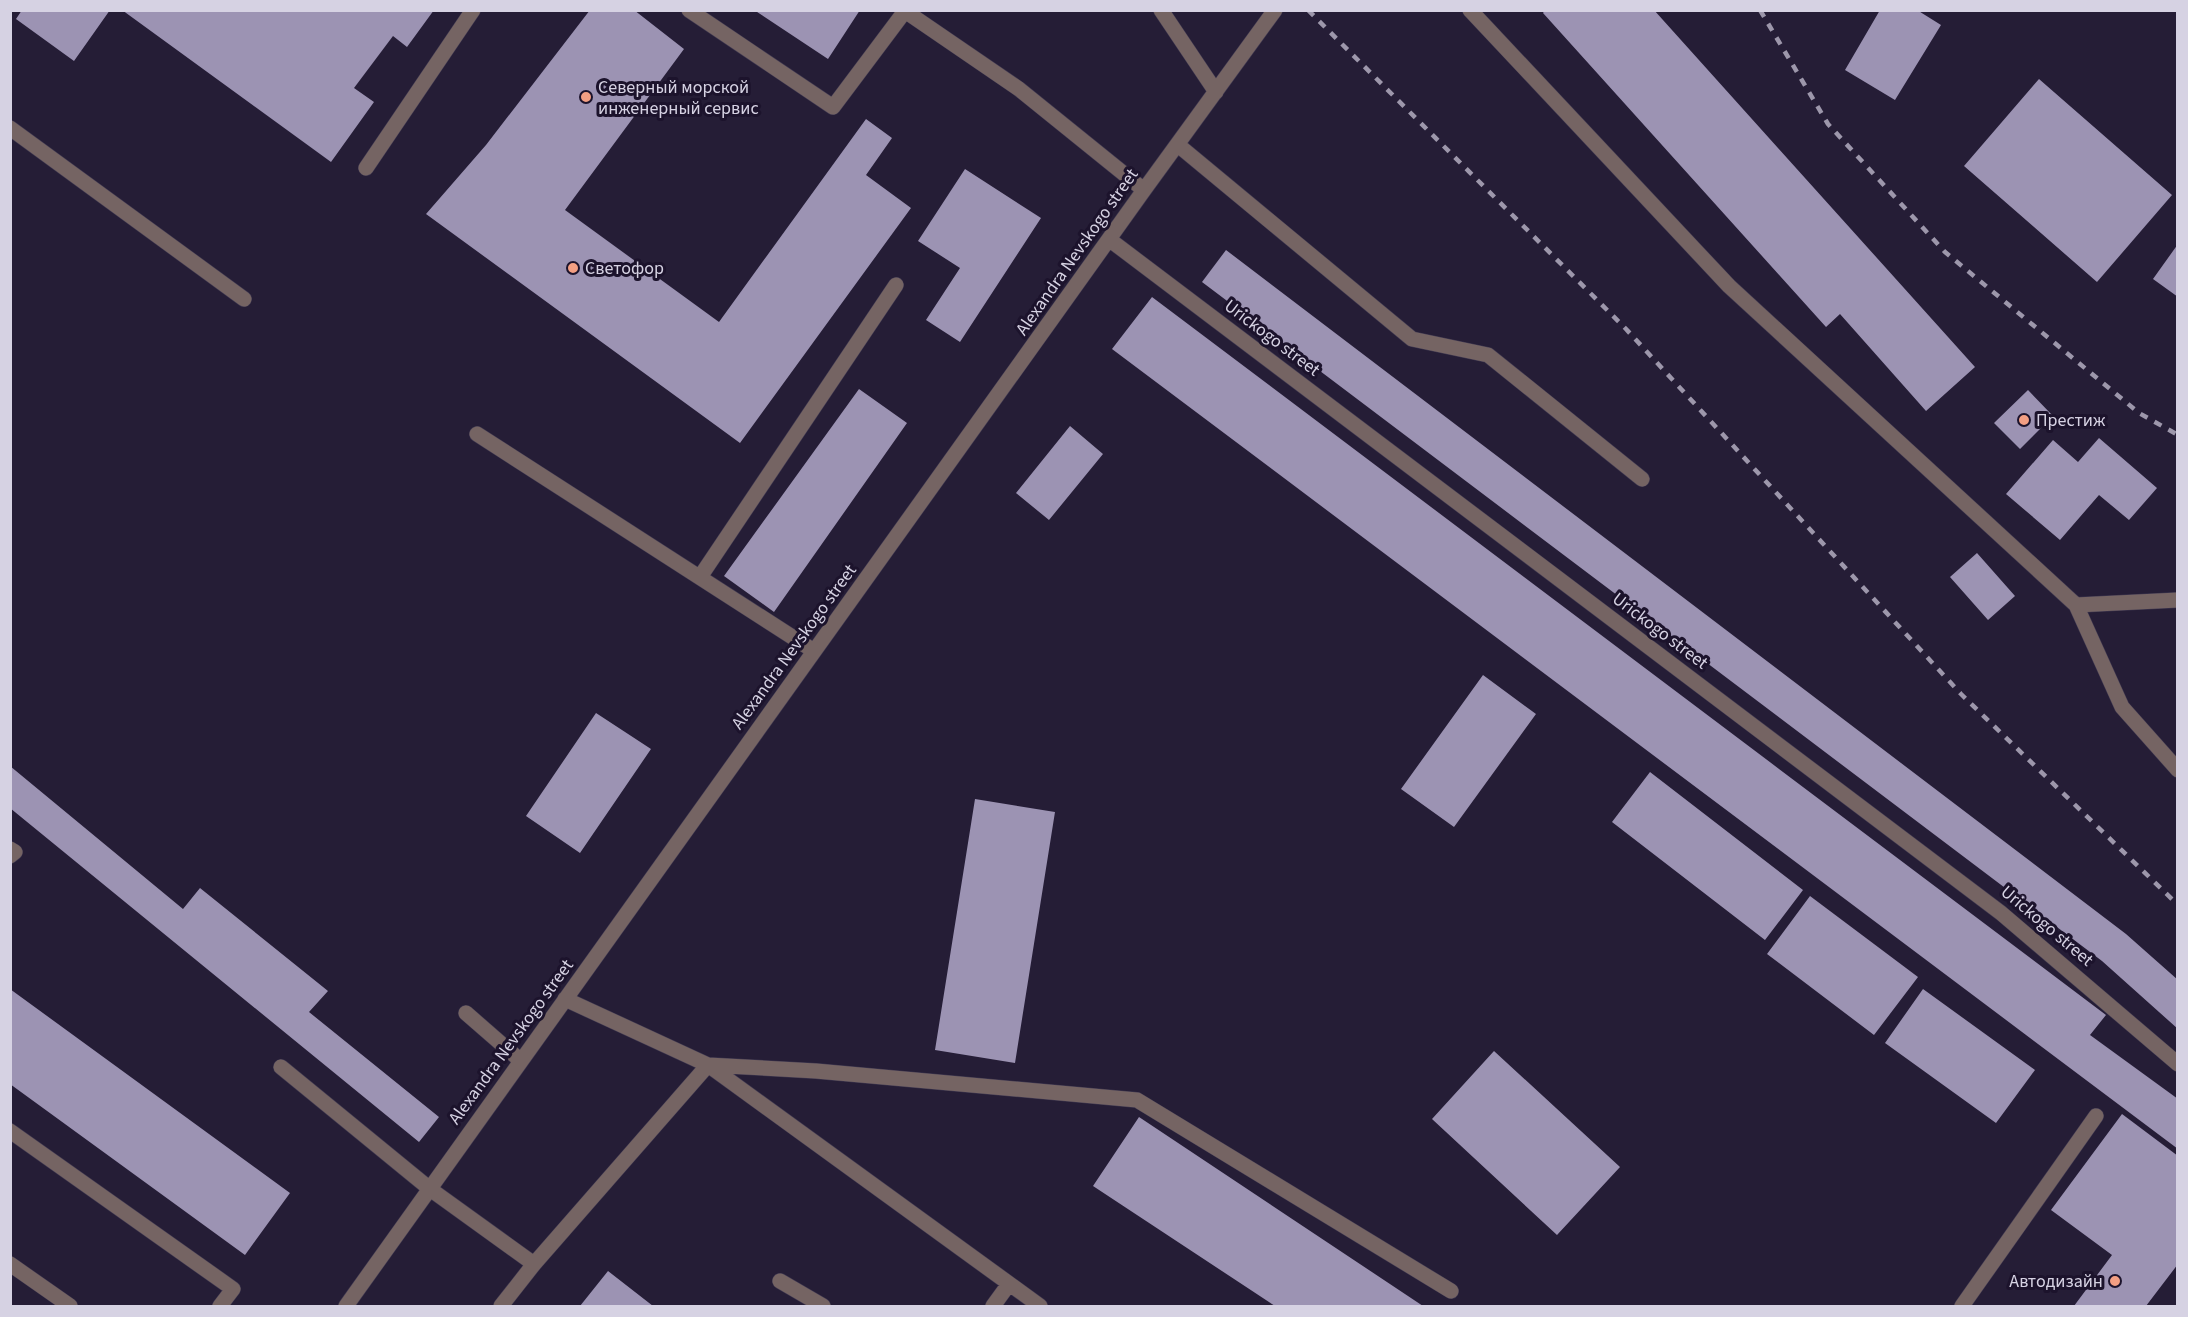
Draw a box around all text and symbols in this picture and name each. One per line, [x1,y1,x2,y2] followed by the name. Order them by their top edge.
[598,75,759,121] place label: Северный морской инженерный сервис
[579,90,593,104] marker: Северный морской инженерный сервис
[1010,163,1144,341] street label: Alexandra Nevskogo street
[585,256,664,281] place label: Светофор
[566,261,580,275] marker: Светофор
[1219,294,1325,382] street label: Urickogo street
[2036,408,2106,433] place label: Престиж
[2017,413,2031,427] marker: Престиж
[726,559,862,735] street label: Alexandra Nevskogo street
[1607,587,1713,675] street label: Urickogo street
[1995,880,2099,972] street label: Urickogo street
[443,954,579,1130] street label: Alexandra Nevskogo street
[2009,1269,2103,1294] place label: Автодизайн
[2108,1274,2122,1288] marker: Автодизайн

